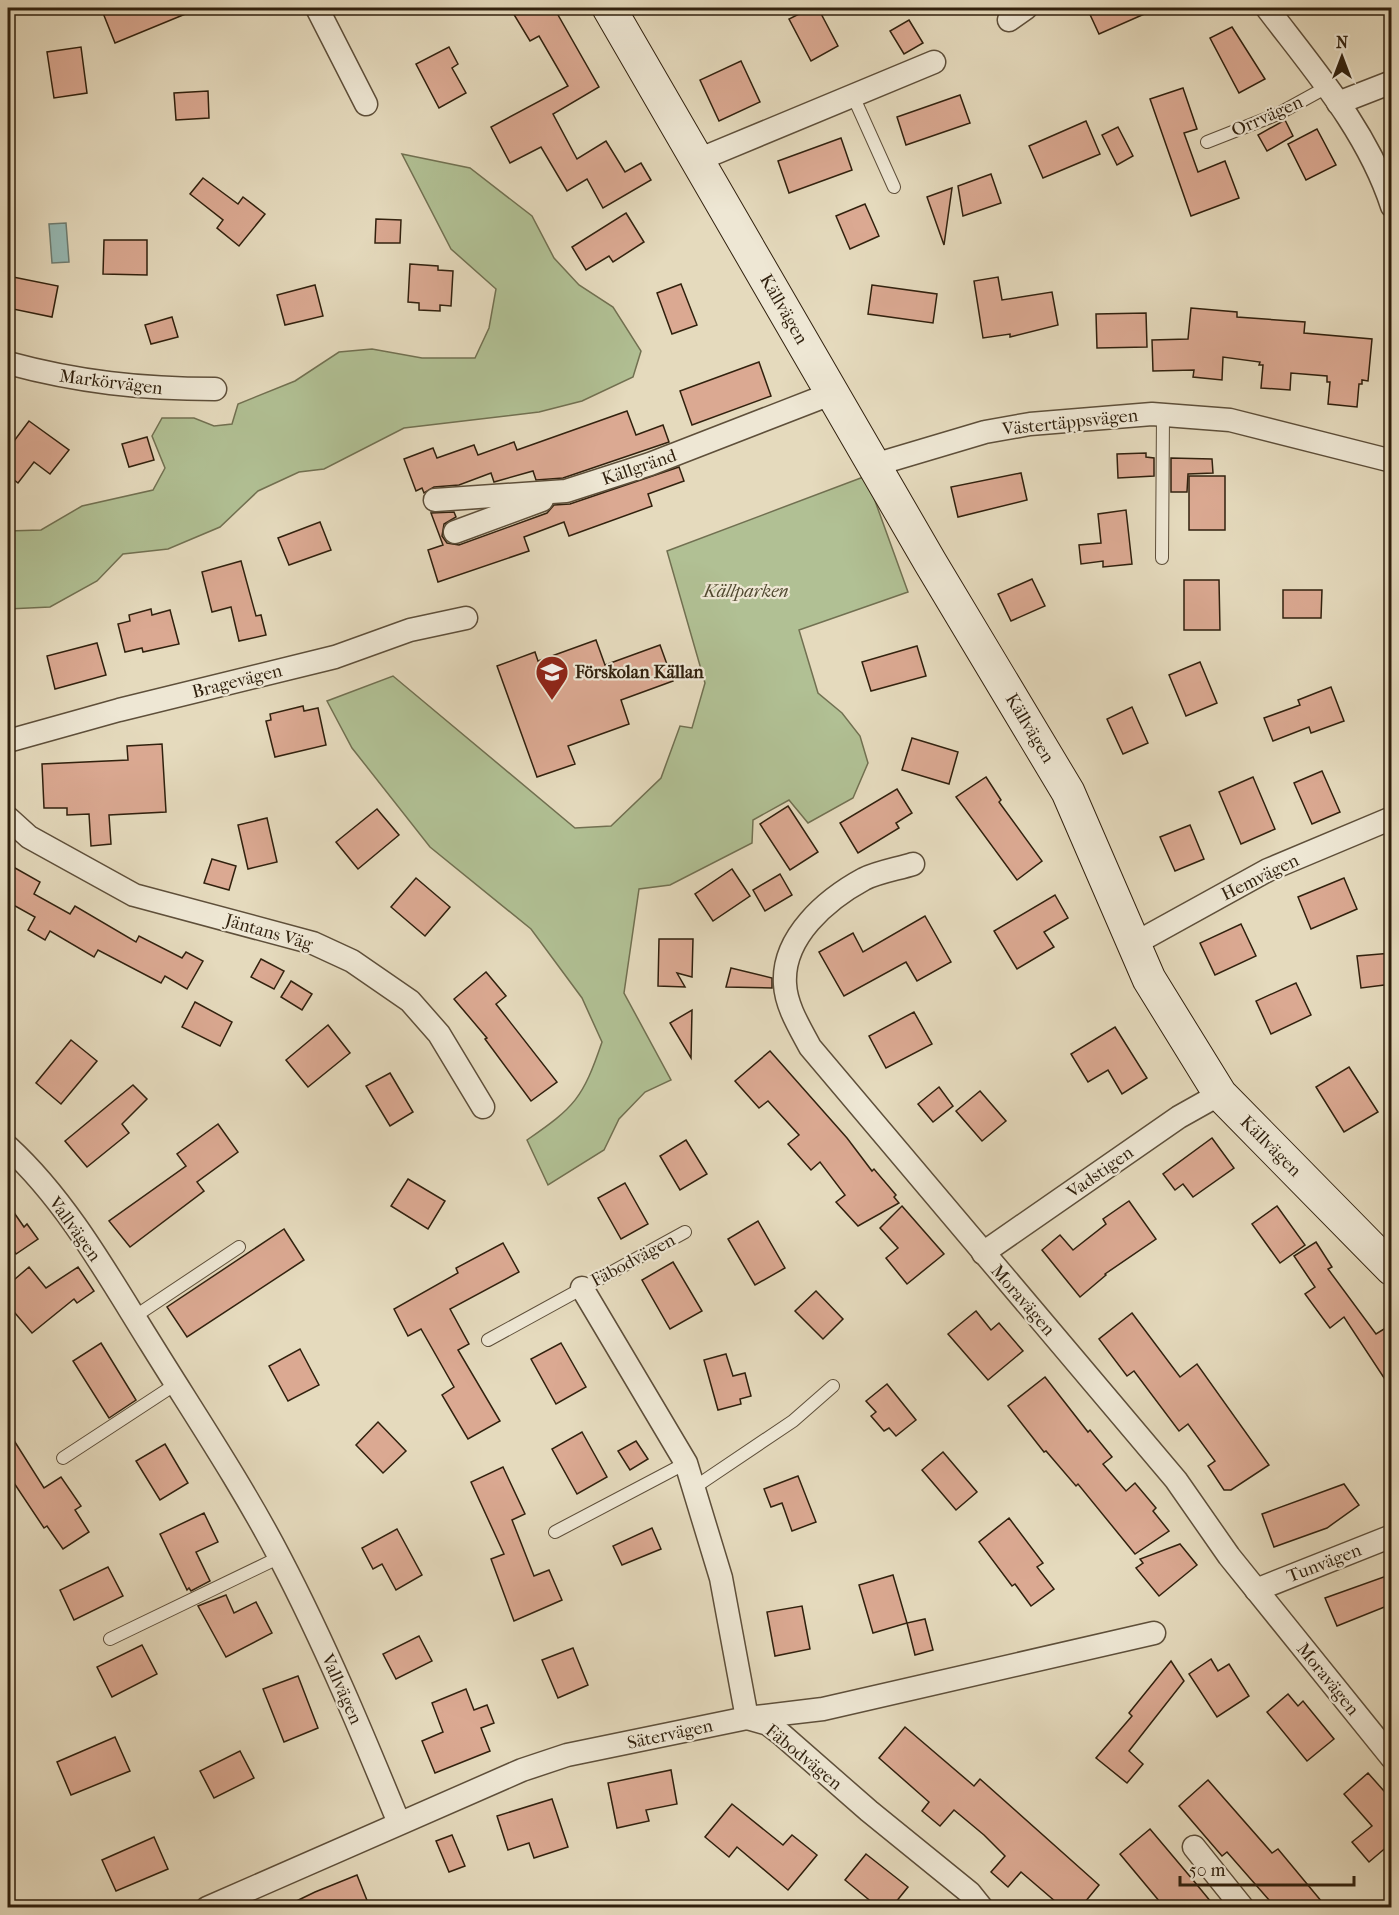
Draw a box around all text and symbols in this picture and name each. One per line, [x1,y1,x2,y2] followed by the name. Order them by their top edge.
[1312,27,1372,87] north arrow
[1336,33,1349,52] text: N
[1228,91,1307,141] street label: Orrvägen
[755,270,812,349] street label: Källvägen
[58,366,164,399] street label: Markörvägen
[1000,405,1140,440] street label: Västertäppsvägen
[599,445,679,490] street label: Källgränd
[701,581,789,602] park label: Källparken
[534,654,570,701] school or university icon: Förskolan Källan
[190,660,285,703] street label: Bragevägen
[574,662,704,683] place label: Förskolan Källan
[1001,690,1059,767] street label: Källvägen
[1218,849,1303,905] street label: Hemvägen
[221,909,316,955] street label: Jäntans Väg
[1236,1112,1306,1182] street label: Källvägen
[1062,1142,1138,1203] street label: Vadstigen
[44,1192,105,1266] street label: Vallvägen
[588,1229,679,1291] street label: Fäbodvägen
[986,1261,1059,1340] street label: Moravägen
[1284,1539,1365,1587] street label: Tunvägen
[1292,1639,1364,1720] street label: Moravägen
[316,1650,367,1728] street label: Vallvägen
[625,1715,715,1754] street label: Sätervägen
[761,1720,847,1795] street label: Fäbodvägen
[1180,1849,1354,1887] scale bar
[1189,1860,1226,1881] text: 50 m

